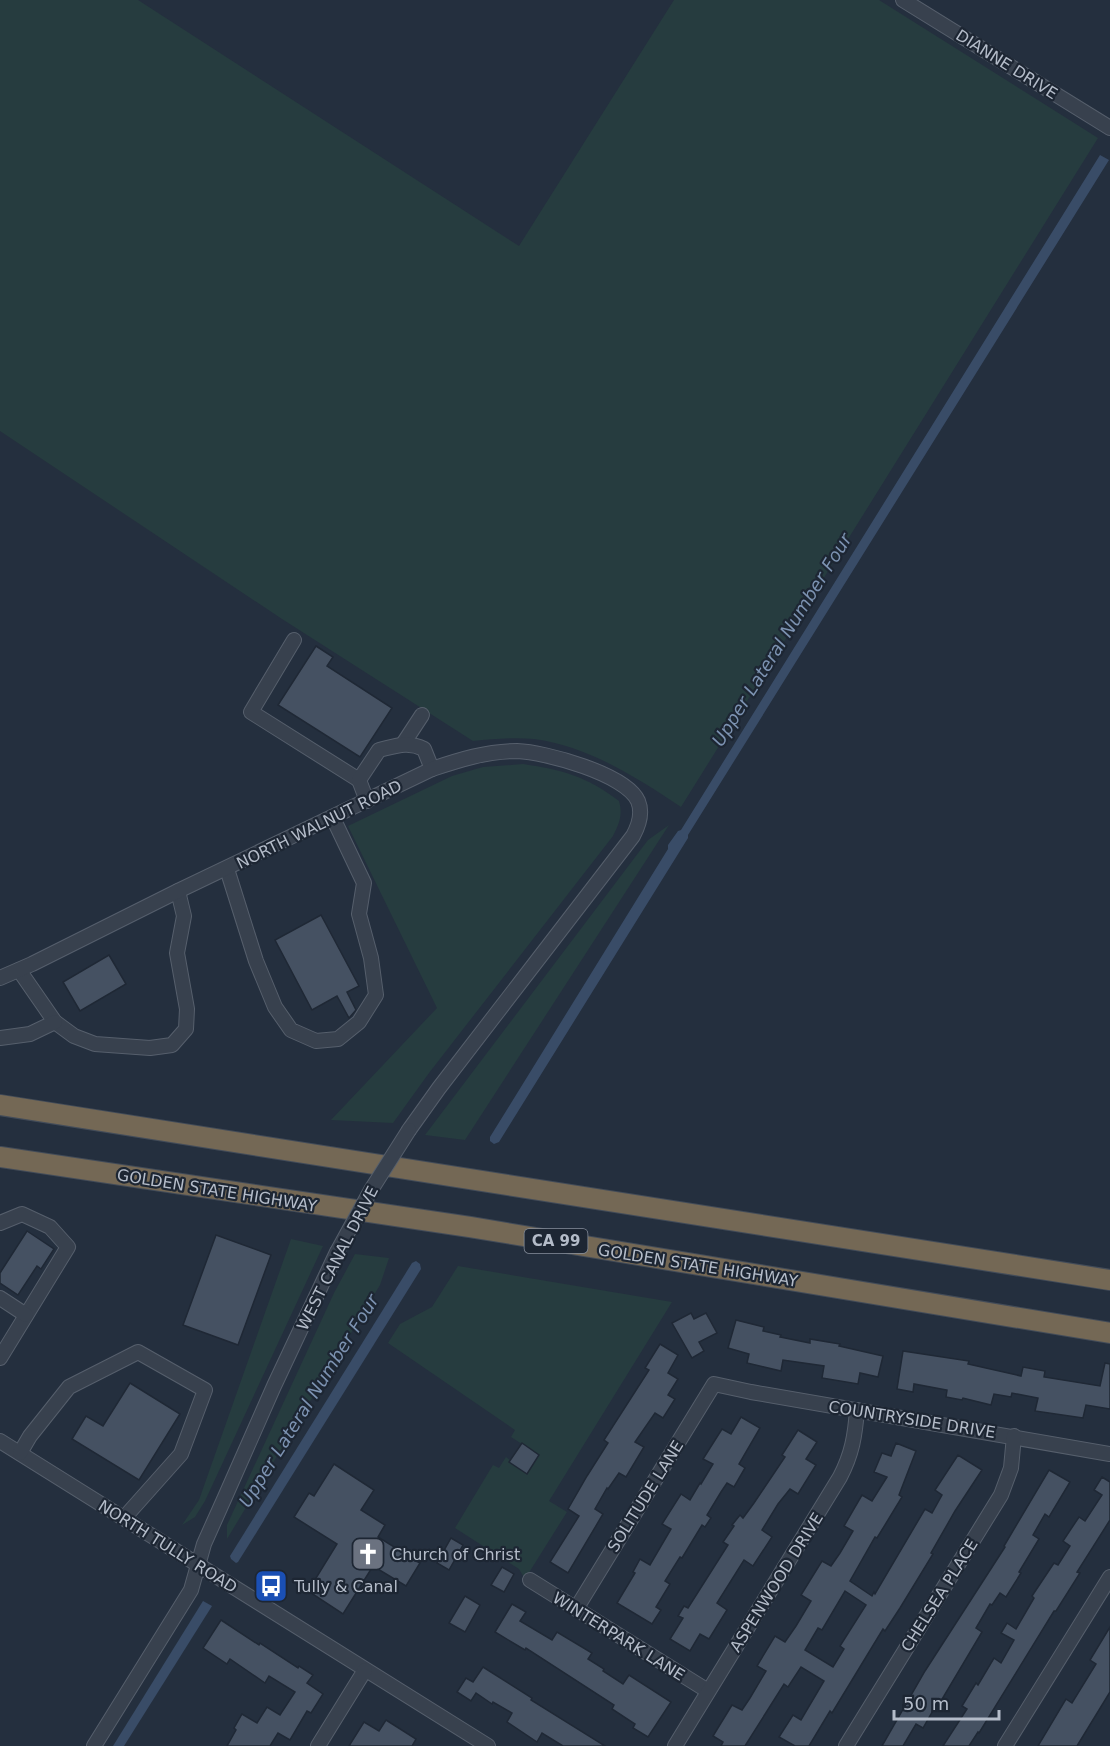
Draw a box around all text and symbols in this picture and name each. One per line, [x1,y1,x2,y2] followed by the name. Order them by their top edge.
[952,26,1061,103] street label: DIANNE DRIVE
[707,528,857,750] water label: Upper Lateral Number Four
[234,776,405,873] street label: NORTH WALNUT ROAD
[116,1165,319,1216] street label: GOLDEN STATE HIGHWAY
[293,1183,382,1333] street label: WEST CANAL DRIVE
[524,1229,588,1253] road number: CA 99
[597,1240,800,1291] street label: GOLDEN STATE HIGHWAY
[234,1289,384,1511] water label: Upper Lateral Number Four
[827,1397,997,1442] street label: COUNTRYSIDE DRIVE
[604,1437,687,1555] street label: SOLITUDE LANE
[95,1496,241,1597] street label: NORTH TULLY ROAD
[726,1509,827,1655] street label: ASPENWOOD DRIVE
[897,1535,982,1655] street label: CHELSEA PLACE
[350,1536,386,1572] church icon: Church of Christ
[391,1545,520,1564] place label: Church of Christ
[253,1568,289,1604] bus stop icon: Tully & Canal
[293,1577,398,1596] place label: Tully & Canal
[549,1588,688,1685] street label: WINTERPARK LANE
[894,1683,999,1721] scale bar
[903,1693,949,1714] text: 50 m

